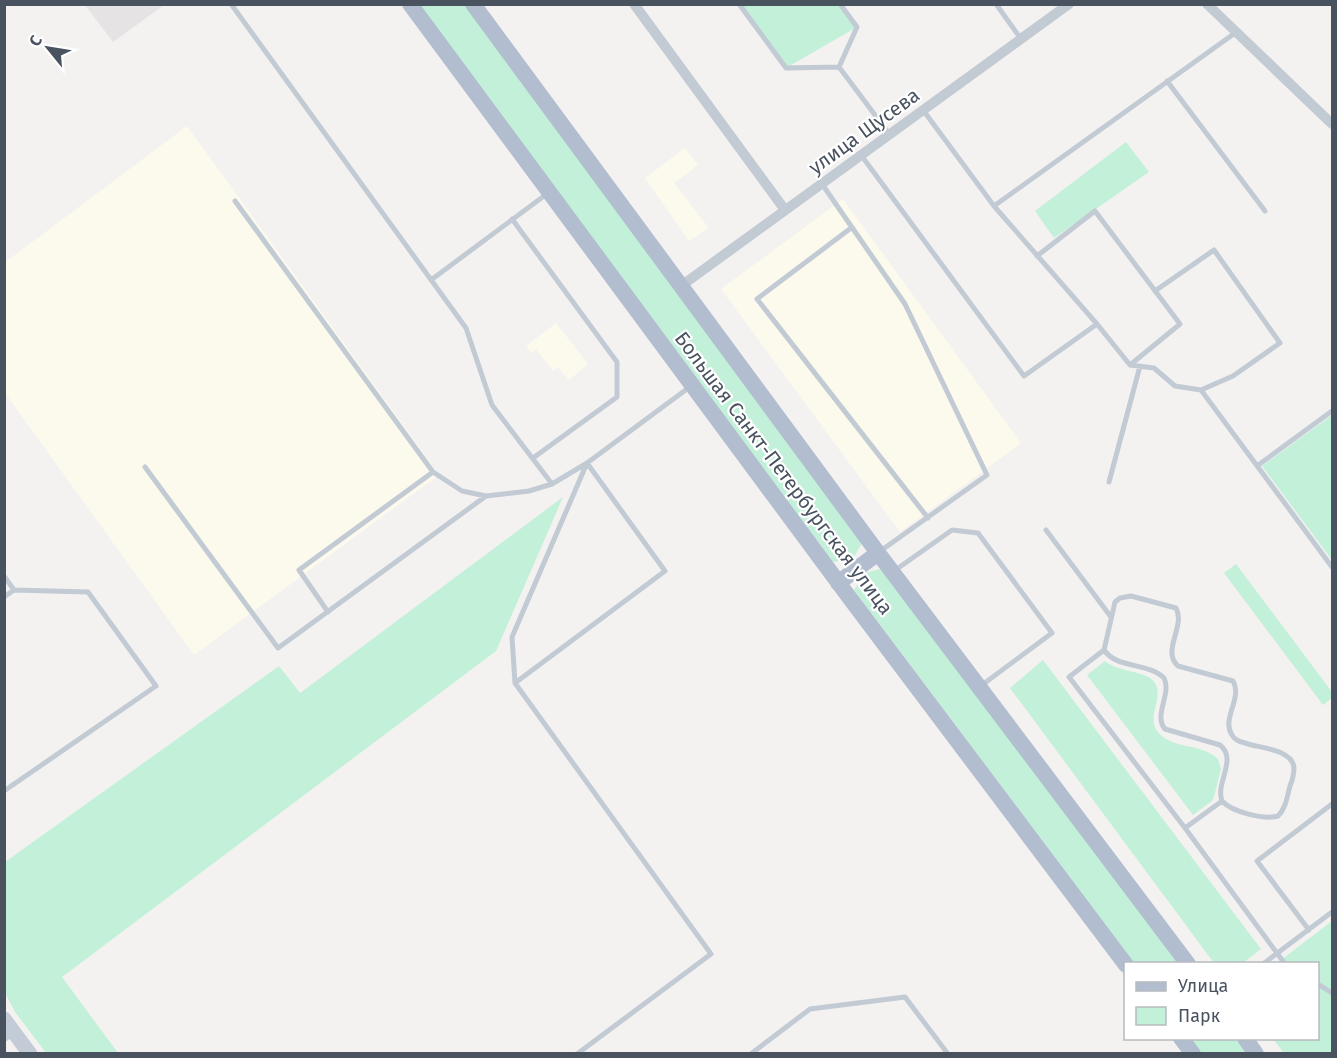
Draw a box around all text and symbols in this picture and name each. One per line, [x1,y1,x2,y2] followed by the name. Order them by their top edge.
[18,18,78,78] north arrow
[25,31,46,49] text: С
[804,83,924,179] street label: улица Щусева
[670,327,898,619] street label: Большая Санкт-Петербургская улица
[1124,962,1319,1040] legend
[1178,975,1228,997] text: Улица
[1178,1005,1221,1027] text: Парк

